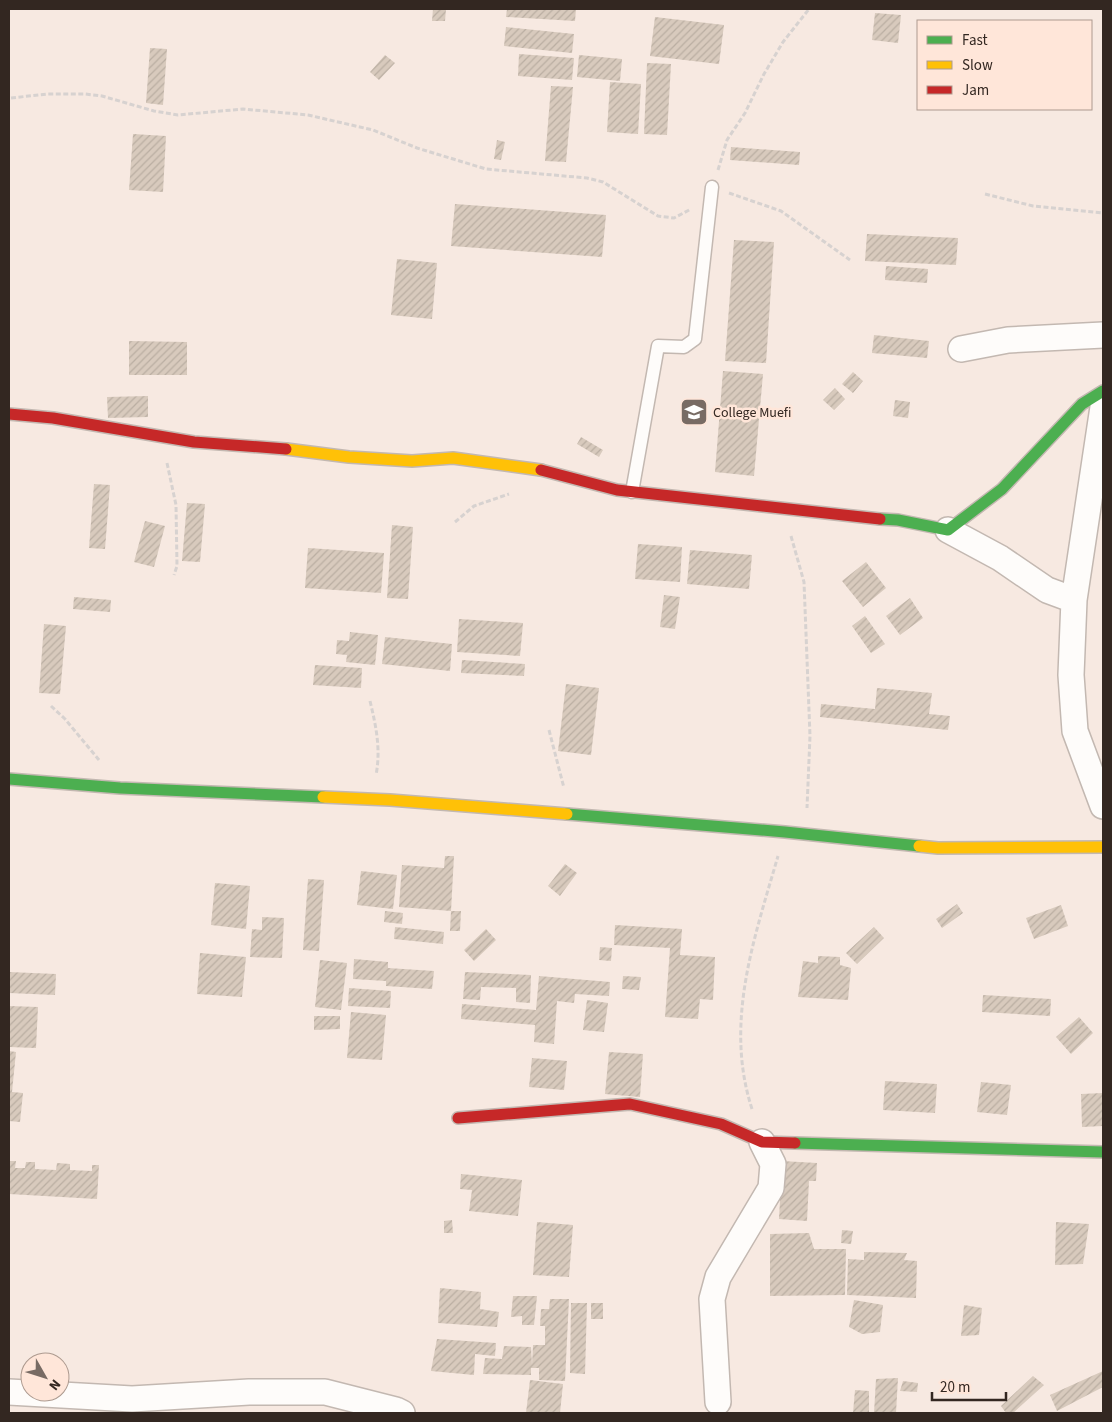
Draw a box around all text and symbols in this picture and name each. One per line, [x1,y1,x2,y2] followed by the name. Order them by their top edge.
[917,20,1092,110] legend
[962,30,988,51] text: Fast
[962,55,993,76] text: Slow
[962,80,989,101] text: Jam
[679,397,709,427] school or university icon: College Muefi
[713,403,791,423] place label: College Muefi
[20,1352,70,1402] north arrow
[932,1370,1006,1402] scale bar
[44,1375,65,1394] text: N
[940,1377,970,1398] text: 20 m

